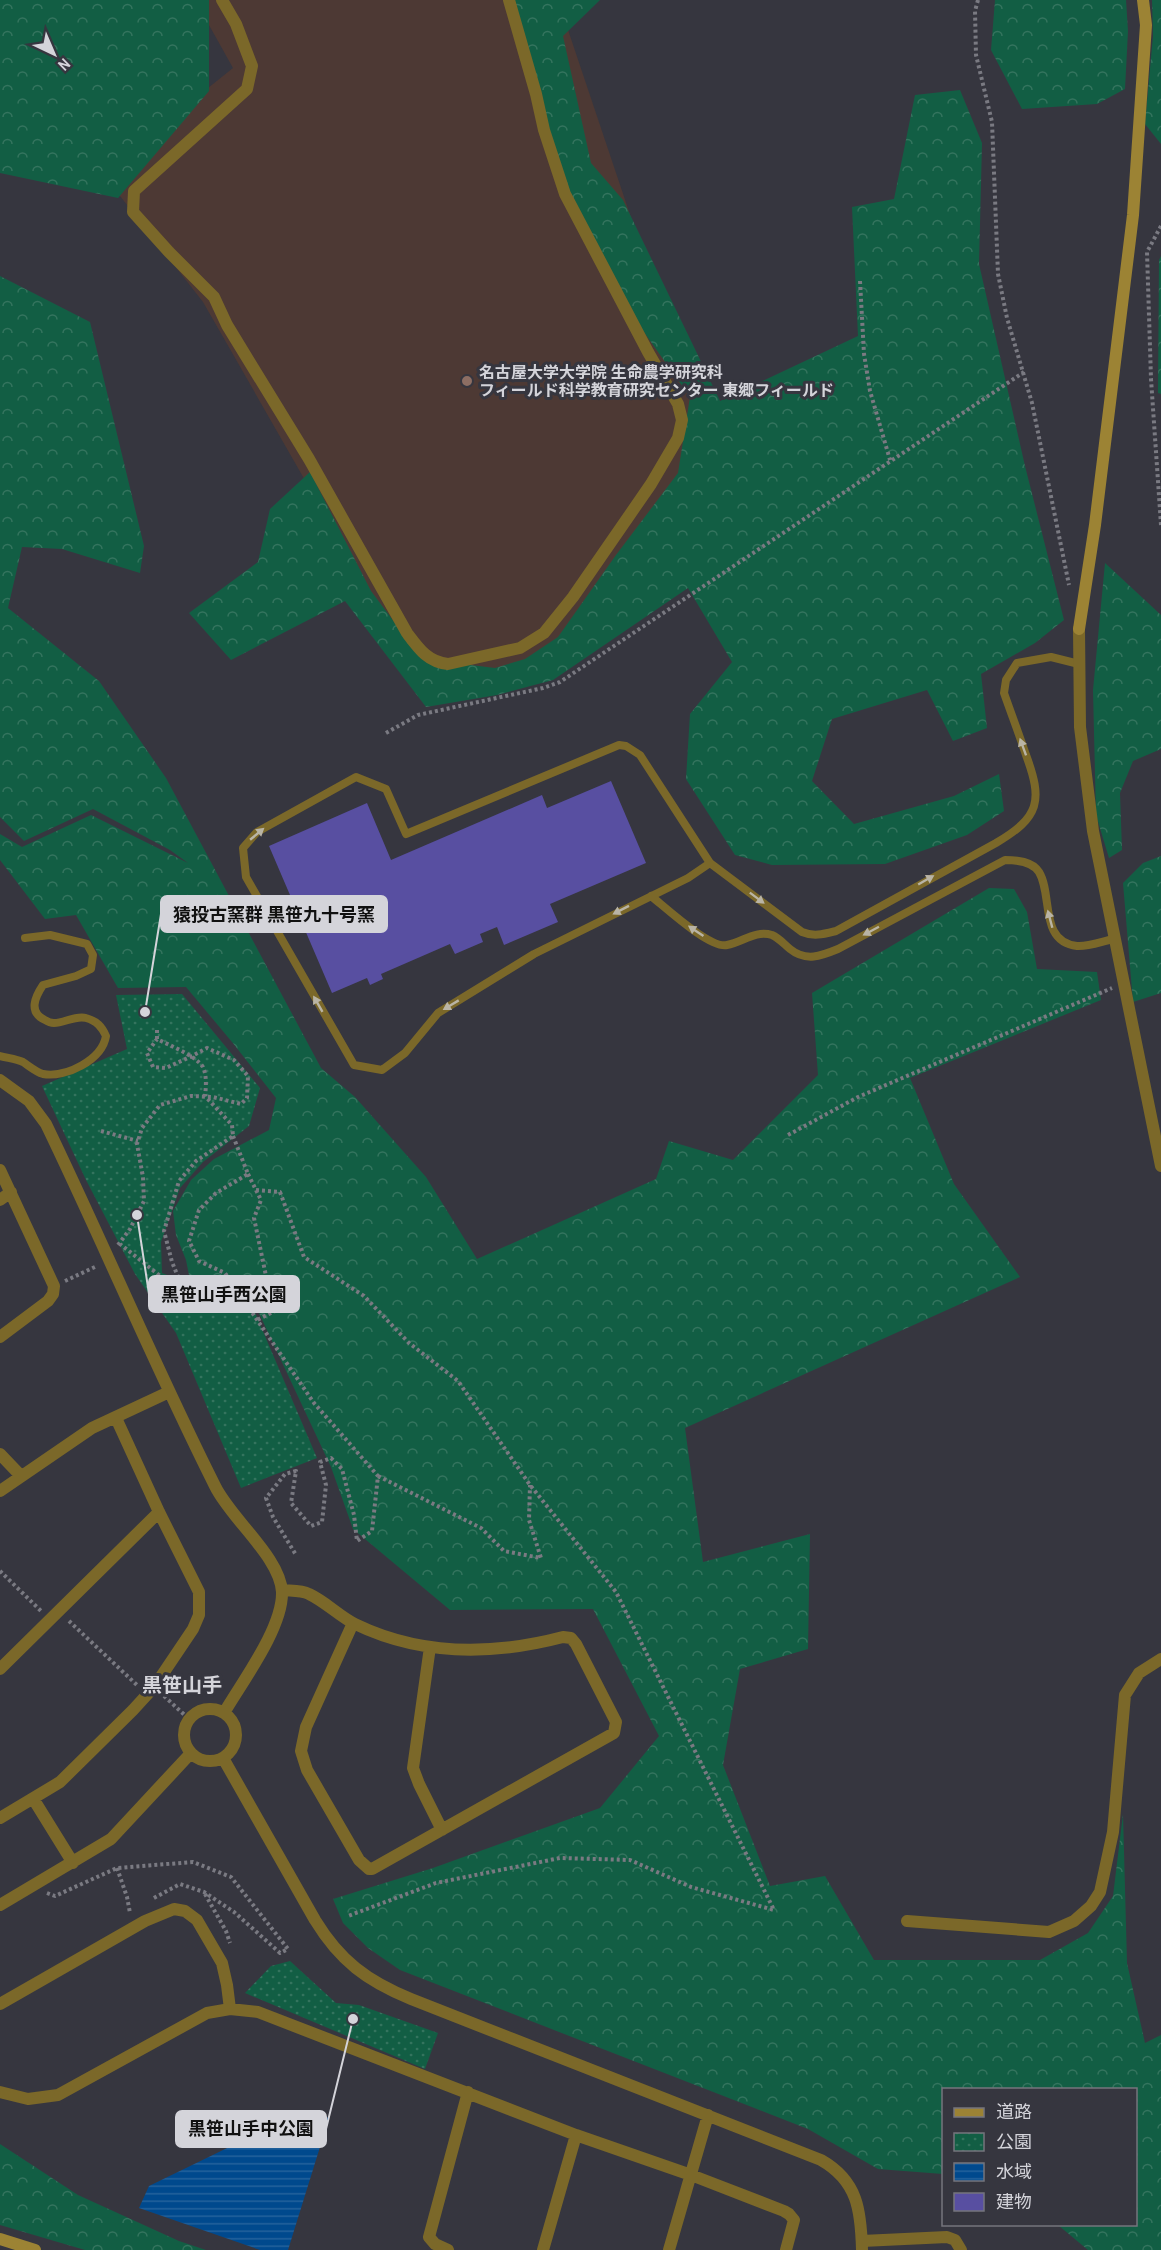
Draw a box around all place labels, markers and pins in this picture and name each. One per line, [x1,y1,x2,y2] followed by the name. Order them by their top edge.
[479,361,834,401] place label: 名古屋大学大学院 生命農学研究科 フィールド科学教育研究センター 東郷フィールド
[460,374,474,388] marker: 名古屋大学大学院 生命農学研究科 フィールド科学教育研究センター 東郷フィールド
[161,896,387,932] callout: 猿投古窯群 黒笹九十号窯
[149,1276,299,1312] callout: 黒笹山手西公園
[176,2111,326,2147] callout: 黒笹山手中公園

